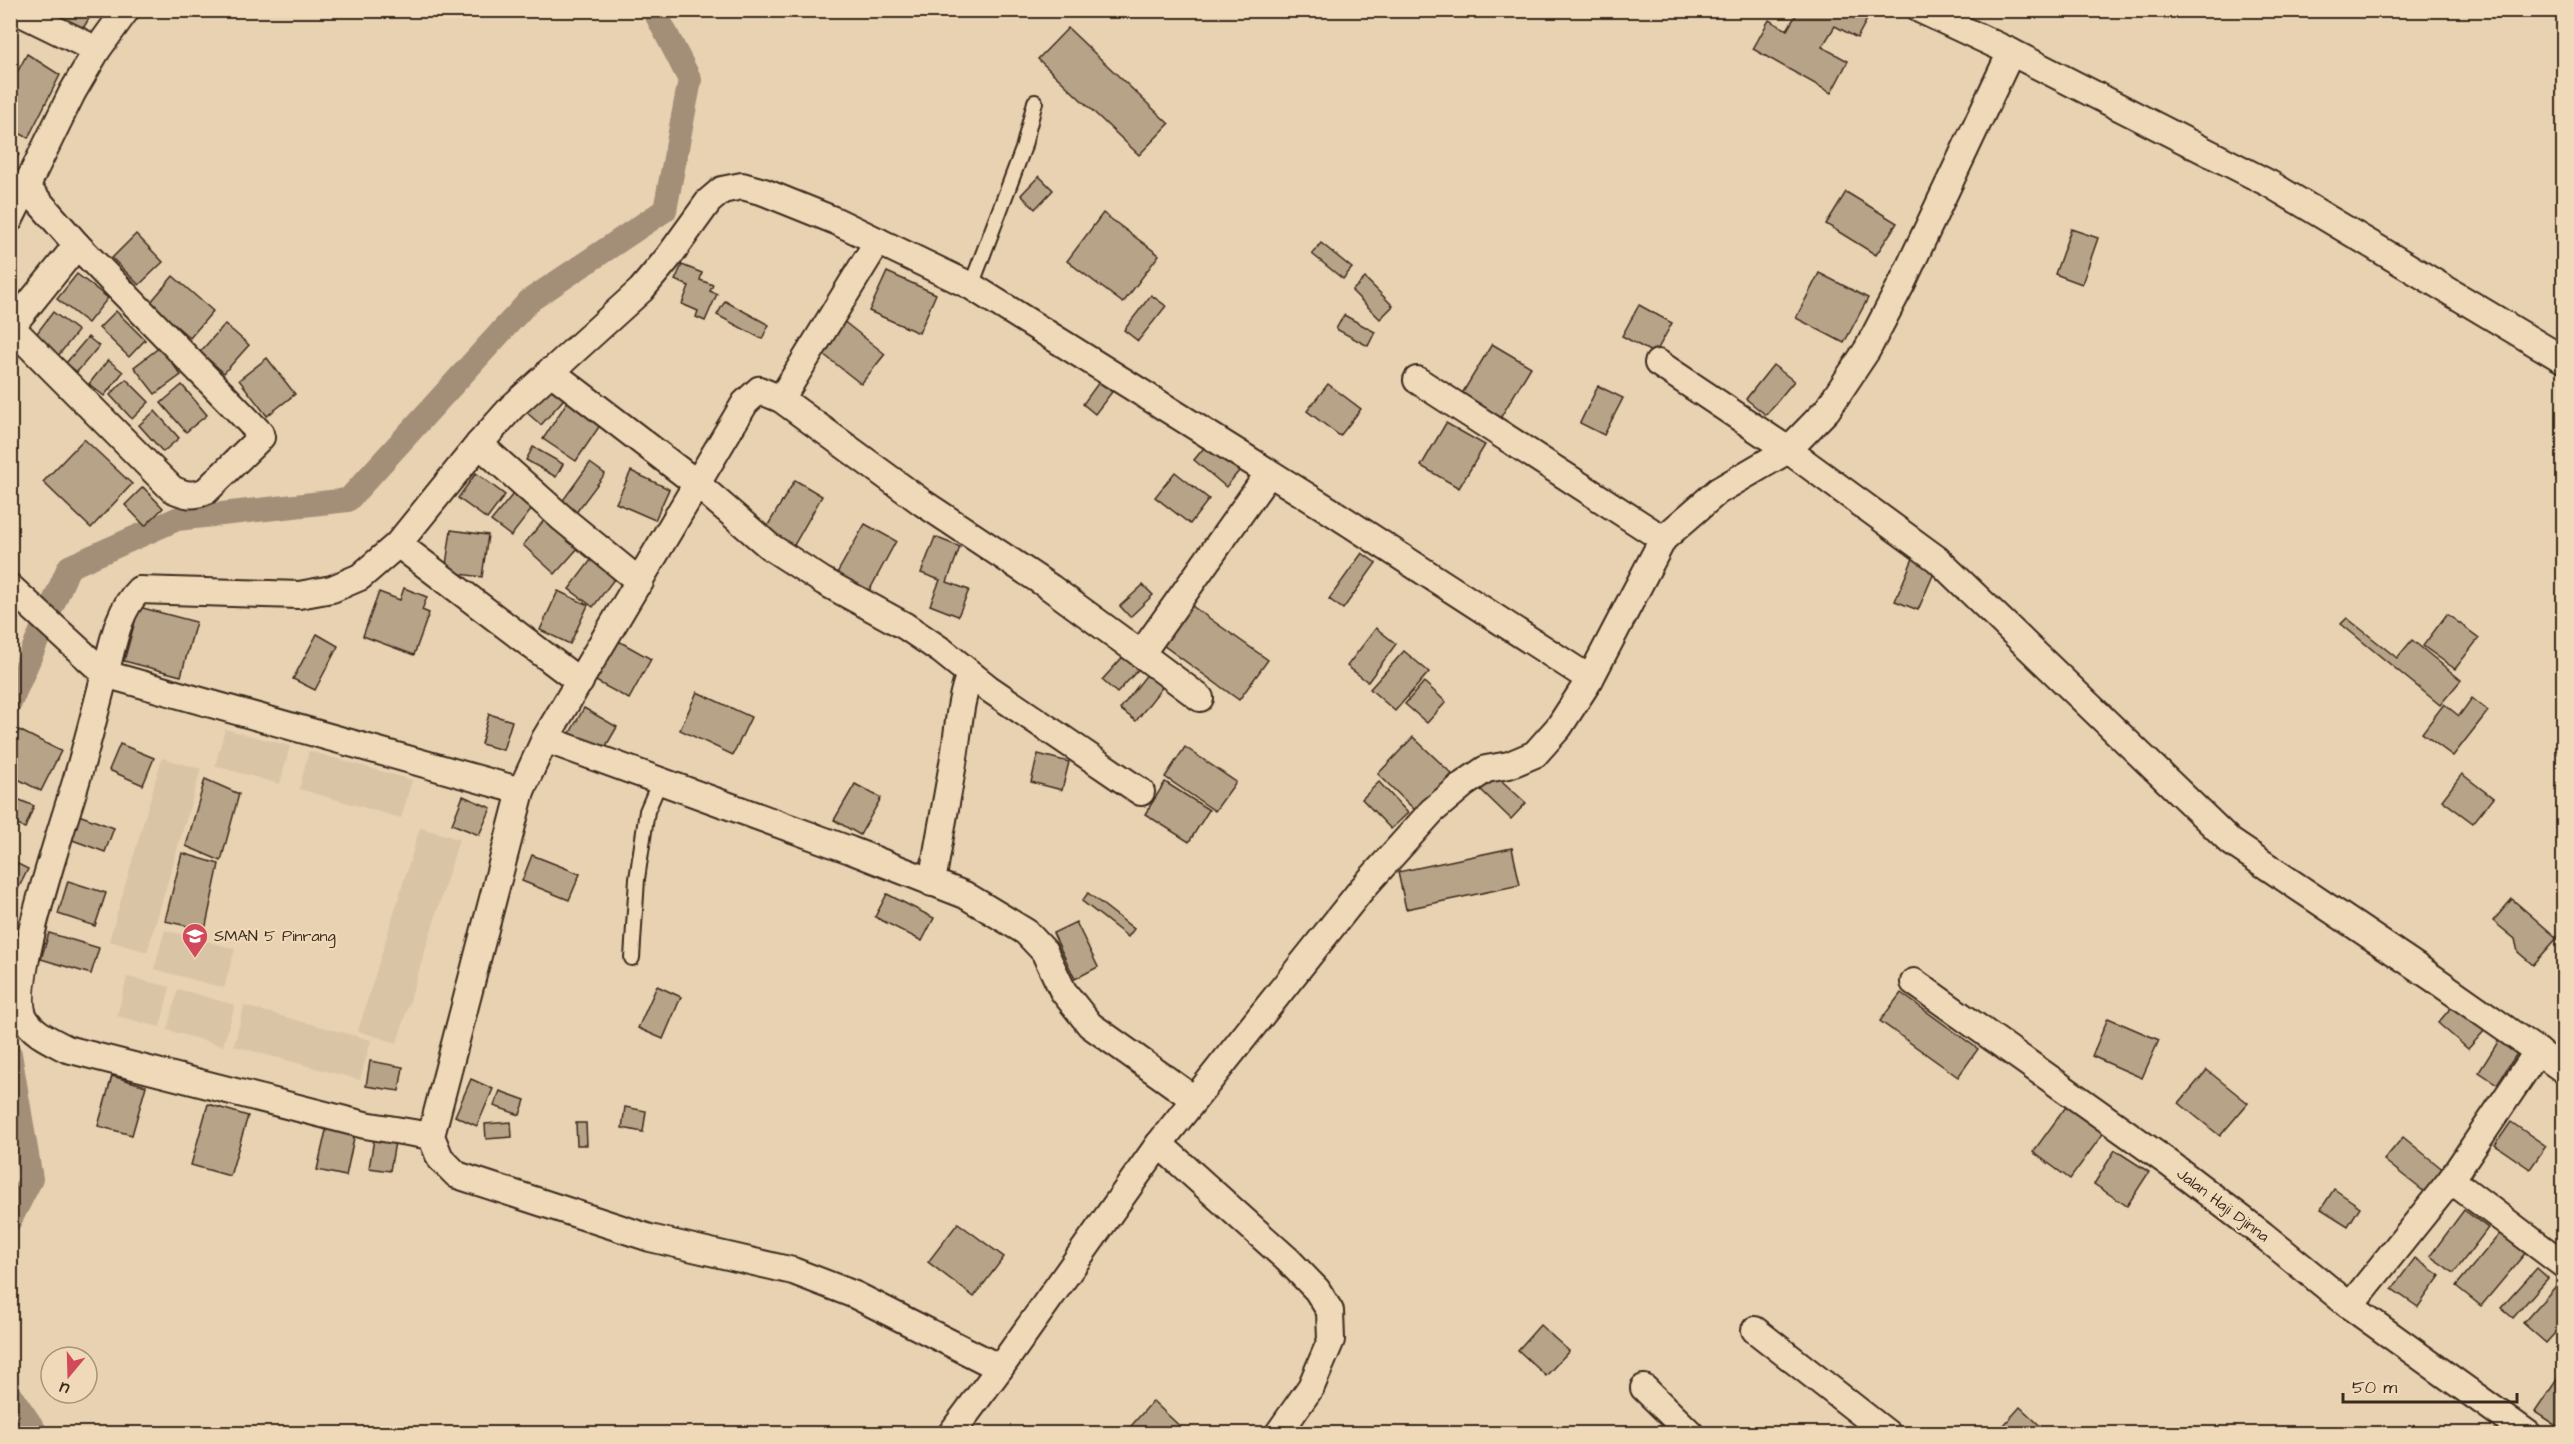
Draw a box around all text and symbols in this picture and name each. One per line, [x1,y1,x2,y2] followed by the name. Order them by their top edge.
[180,921,210,959] school or university icon: SMAN 5 Pinrang
[214,925,336,948] place label: SMAN 5 Pinrang
[2172,1163,2274,1247] street label: Jalan Haji Djinna
[39,1345,99,1405] north arrow
[2343,1366,2517,1404] scale bar
[2352,1375,2397,1400] text: 50 m
[57,1376,72,1400] text: U

